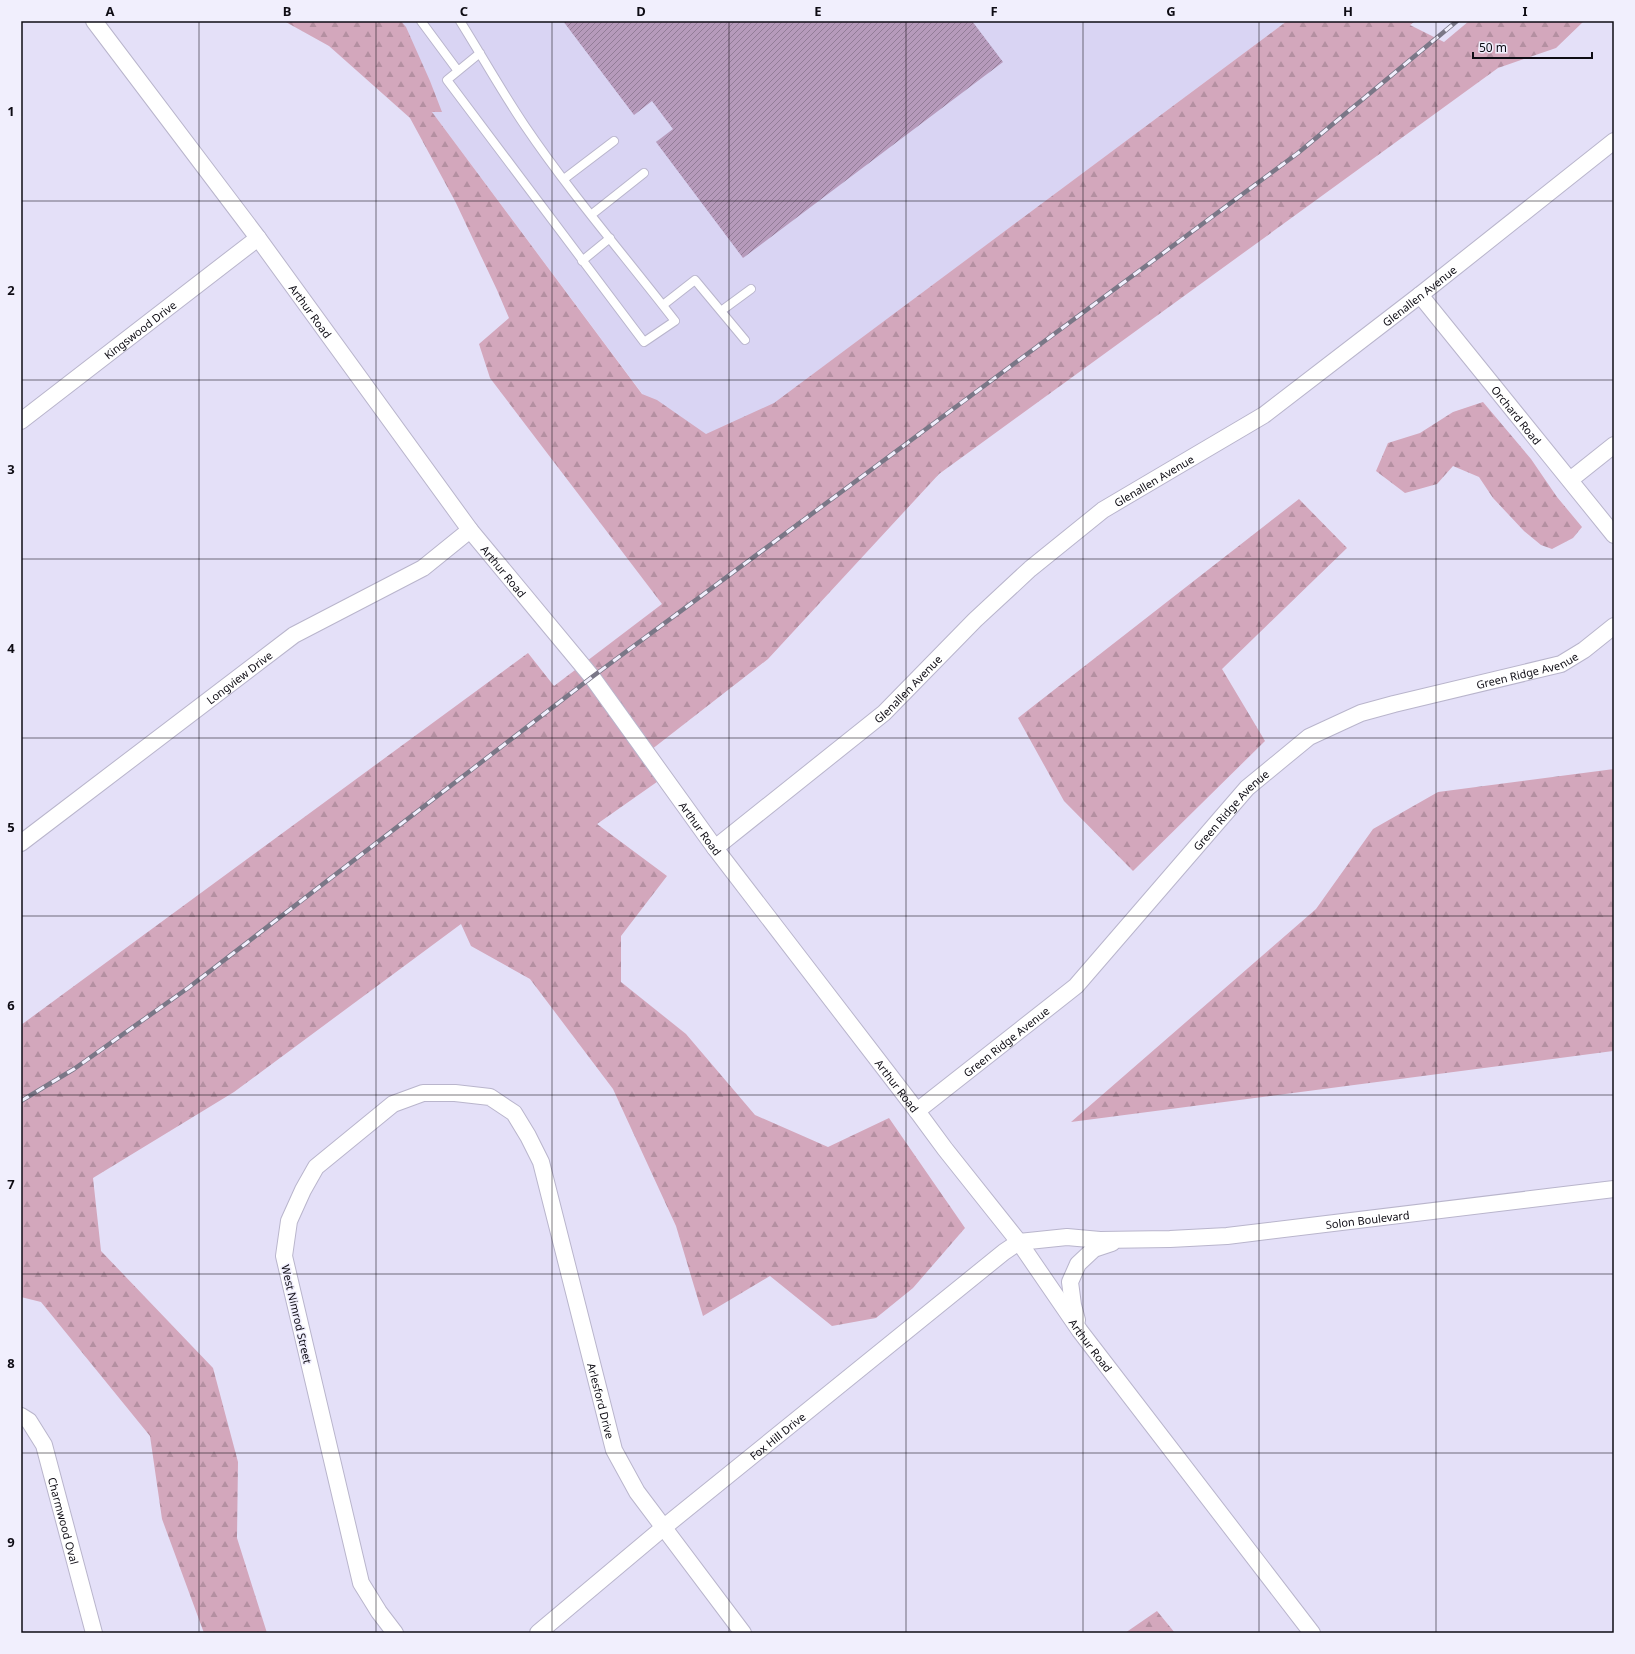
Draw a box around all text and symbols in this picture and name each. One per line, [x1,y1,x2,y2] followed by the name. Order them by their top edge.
[106,2,115,20] text: A
[283,2,291,20] text: B
[460,2,468,20] text: C
[636,2,646,20] text: D
[814,2,822,20] text: E
[990,2,998,20] text: F
[1166,2,1176,20] text: G
[1343,2,1353,20] text: H
[1522,2,1528,20] text: I
[1473,34,1592,60] scale bar
[1479,39,1507,56] text: 50 m
[7,102,15,120] text: 1
[1379,262,1459,329] street label: Glenallen Avenue
[7,281,15,299] text: 2
[286,281,335,341] street label: Arthur Road
[101,297,179,362] street label: Kingswood Drive
[1488,382,1545,447] street label: Orchard Road
[1111,451,1196,510] street label: Glenallen Avenue
[7,460,15,478] text: 3
[478,542,530,600] street label: Arthur Road
[7,639,15,657] text: 4
[203,647,275,707] street label: Longview Drive
[1475,648,1581,692] street label: Green Ridge Avenue
[870,651,945,726] street label: Glenallen Avenue
[1189,766,1272,853] street label: Green Ridge Avenue
[676,798,725,858] street label: Arthur Road
[7,818,15,836] text: 5
[7,996,15,1014] text: 6
[960,1003,1052,1080] street label: Green Ridge Avenue
[872,1056,923,1115] street label: Arthur Road
[7,1175,15,1193] text: 7
[1325,1206,1410,1231] street label: Solon Boulevard
[278,1263,316,1365] street label: West Nimrod Street
[1066,1316,1116,1375] street label: Arthur Road
[7,1354,15,1372] text: 8
[585,1361,618,1440] street label: Arlesford Drive
[746,1409,808,1463] street label: Fox Hill Drive
[45,1475,83,1566] street label: Charmwood Oval
[7,1533,15,1551] text: 9

